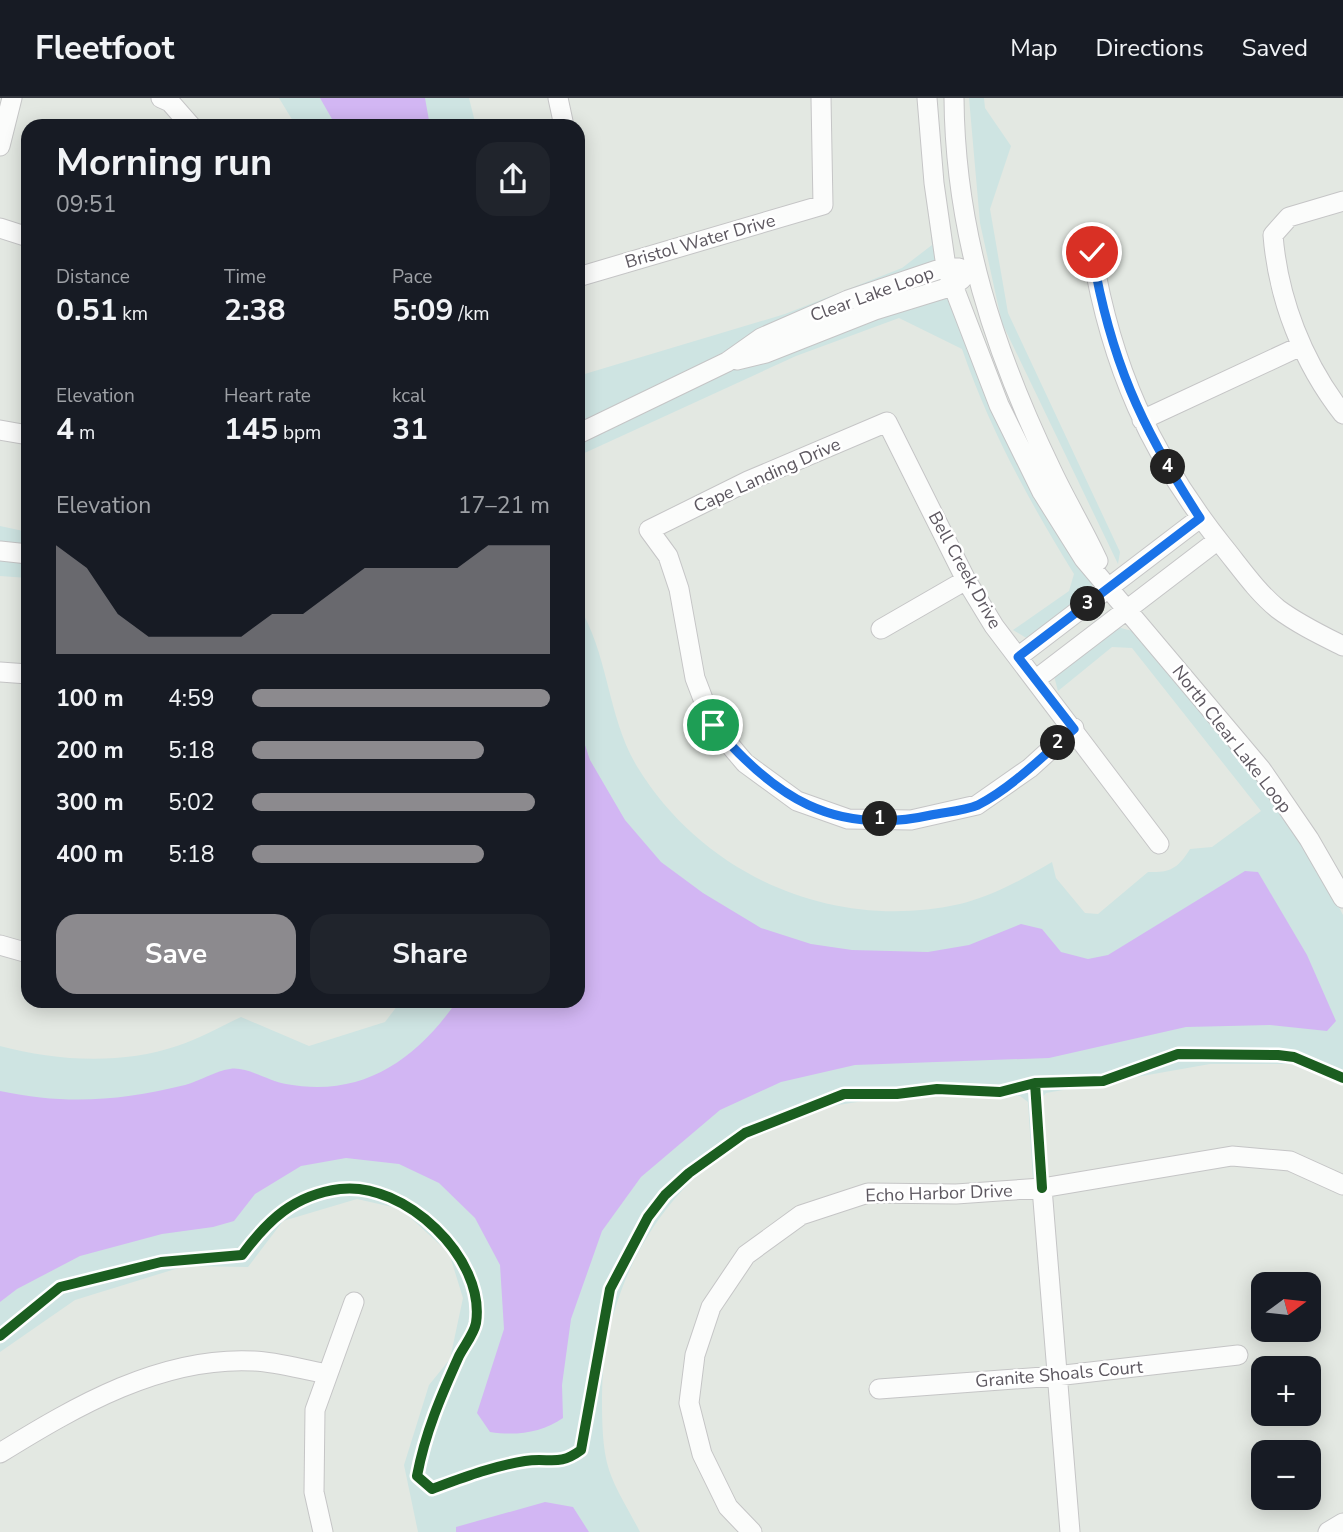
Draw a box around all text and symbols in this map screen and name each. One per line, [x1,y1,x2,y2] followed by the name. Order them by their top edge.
[35,26,174,71] text: Fleetfoot
[1010,32,1057,64] text: Map
[1095,32,1204,64] text: Directions
[1242,32,1308,64] text: Saved
[56,137,272,188] text: Morning run
[476,142,550,216] button: share
[56,189,116,220] text: 09:51
[622,208,778,274] street label: Bristol Water Drive
[1062,222,1122,282] pin
[1073,233,1111,271] icon: check
[807,260,937,328] street label: Clear Lake Loop
[56,264,130,290] text: Distance
[224,264,266,290] text: Time
[392,264,432,290] text: Pace
[56,290,117,331] text: 0.51
[224,290,285,331] text: 2:38
[392,290,453,331] text: 5:09
[117,301,148,327] text: km
[453,301,489,327] text: /km
[56,383,135,409] text: Elevation
[224,383,311,409] text: Heart rate
[392,383,426,409] text: kcal
[56,409,74,450] text: 4
[224,409,278,450] text: 145
[392,409,428,450] text: 31
[74,420,95,446] text: m
[278,420,321,446] text: bpm
[690,432,844,518] street label: Cape Landing Drive
[1150,450,1186,484] pin: 4
[1162,453,1173,479] text: 4
[56,490,151,521] text: Elevation
[458,490,550,521] text: 17–21 m
[923,507,1007,633] street label: Bell Creek Drive
[1070,587,1106,622] pin: 3
[1082,590,1093,616] text: 3
[1167,660,1297,818] street label: North Clear Lake Loop
[56,683,124,714] text: 100 m
[168,683,215,714] text: 4:59
[683,695,743,755] pin
[694,706,732,744] icon: arrive
[1040,726,1076,760] pin: 2
[1052,729,1063,755] text: 2
[56,735,124,766] text: 200 m
[168,735,215,766] text: 5:18
[56,787,124,818] text: 300 m
[168,787,215,818] text: 5:02
[862,802,898,836] pin: 1
[874,805,885,831] text: 1
[56,839,124,870] text: 400 m
[168,839,215,870] text: 5:18
[56,914,296,994] button: Save
[310,914,550,994] button: Share
[865,1178,1013,1208] street label: Echo Harbor Drive
[1251,1272,1321,1342] north arrow
[1251,1272,1321,1510] map controls
[974,1355,1144,1393] street label: Granite Shoals Court
[1251,1356,1321,1426] button: +
[1251,1440,1321,1510] button: −

